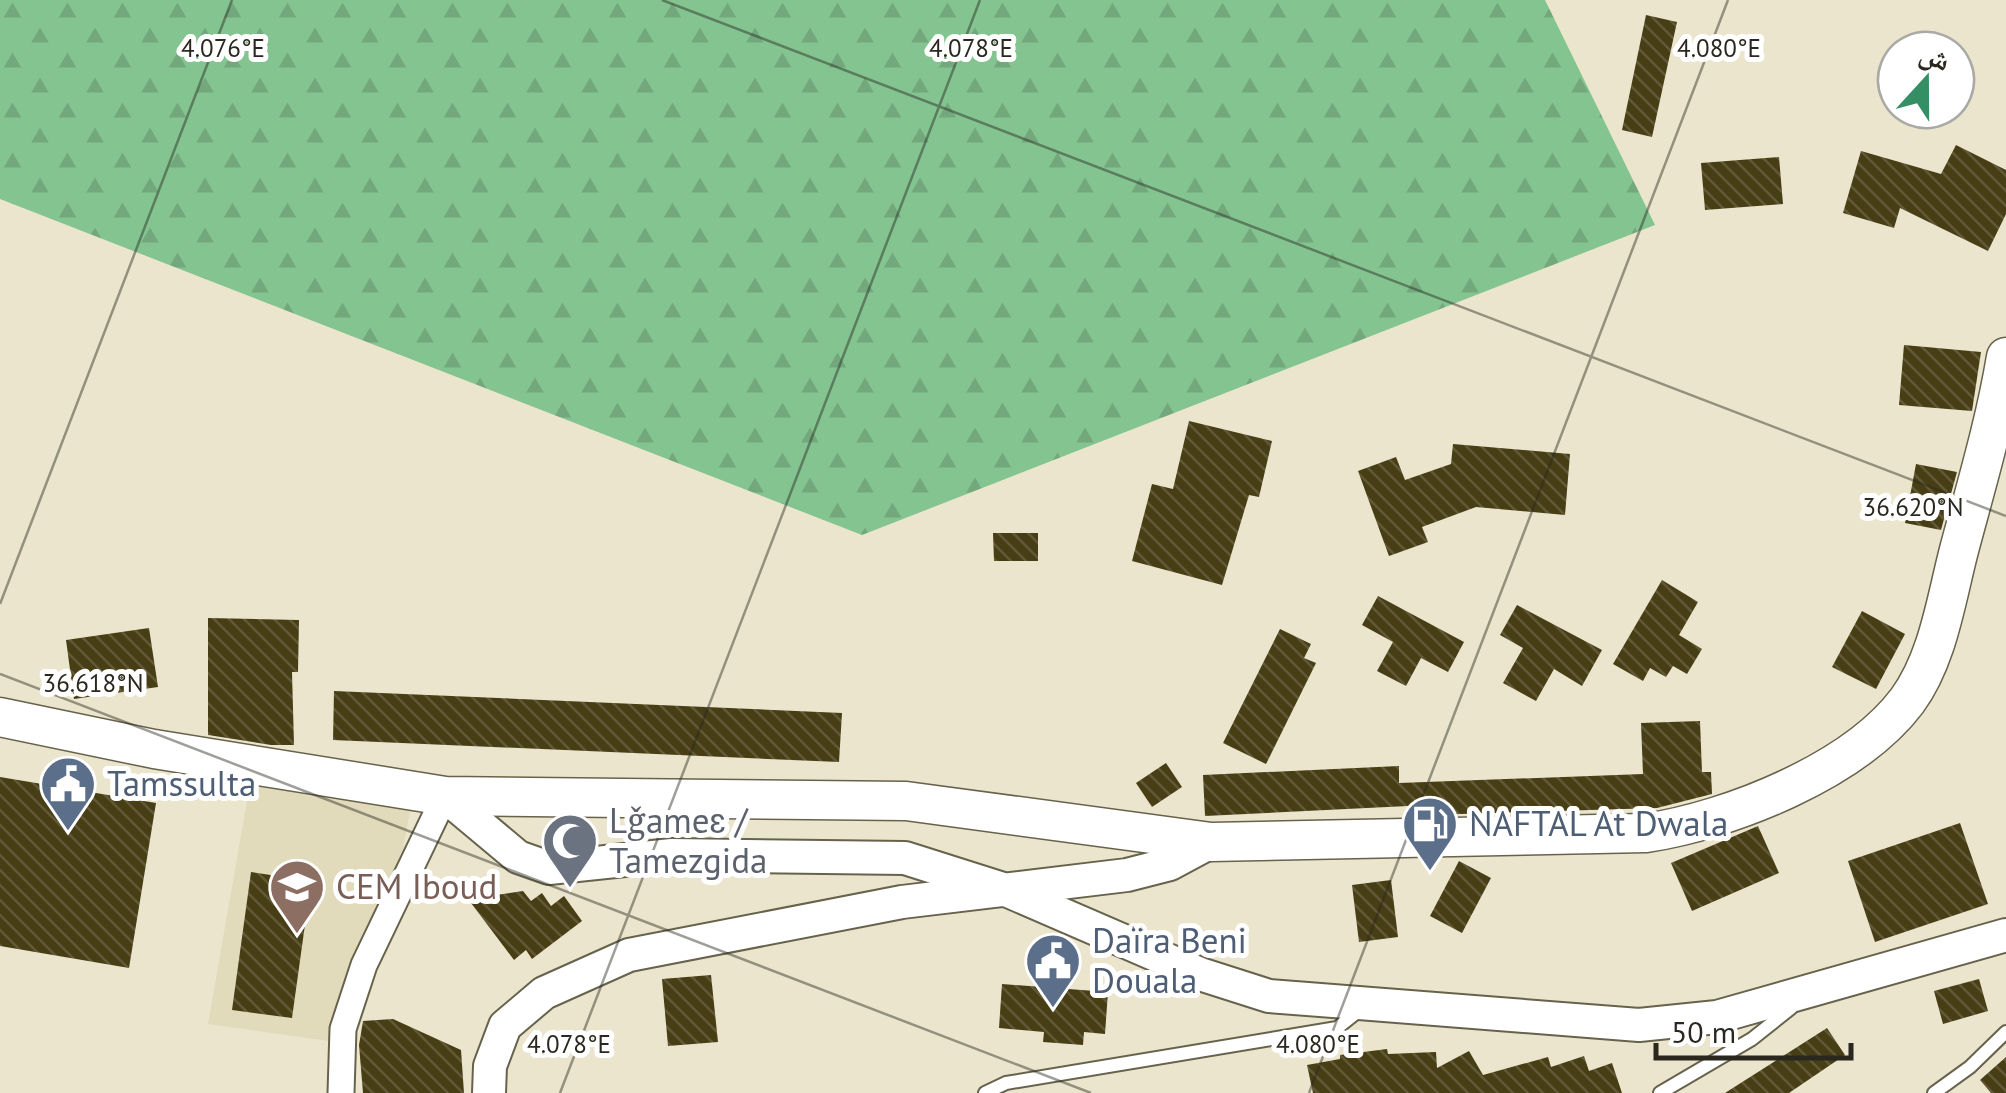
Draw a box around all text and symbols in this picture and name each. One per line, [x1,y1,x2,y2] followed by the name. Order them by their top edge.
[1876,30,1976,130] north arrow
[181,32,265,64] text: 4.076°E
[929,32,1013,64] text: 4.078°E
[1677,32,1761,64] text: 4.080°E
[1915,34,1956,79] text: ش
[1863,491,1963,523] text: 36.620°N
[43,667,143,699] text: 36.618°N
[38,754,98,833] public building icon: Tamssulta
[107,760,256,806] place label: Tamssulta
[1400,794,1460,873] fuel station icon: NAFTAL At Dwala
[609,797,767,883] place label: Lǧameɛ / Tamezgida
[1469,800,1728,846] place label: NAFTAL At Dwala
[540,811,600,890] mosque icon: Lǧameɛ / Tamezgida
[267,857,327,936] school or university icon: CEM Iboud
[336,863,497,909] place label: CEM Iboud
[1092,917,1247,1003] place label: Daïra Beni Douala
[1023,931,1083,1010] public building icon: Daïra Beni Douala
[1656,998,1851,1060] scale bar
[1671,1012,1736,1051] text: 50 m
[527,1028,611,1060] text: 4.078°E
[1276,1028,1360,1060] text: 4.080°E

